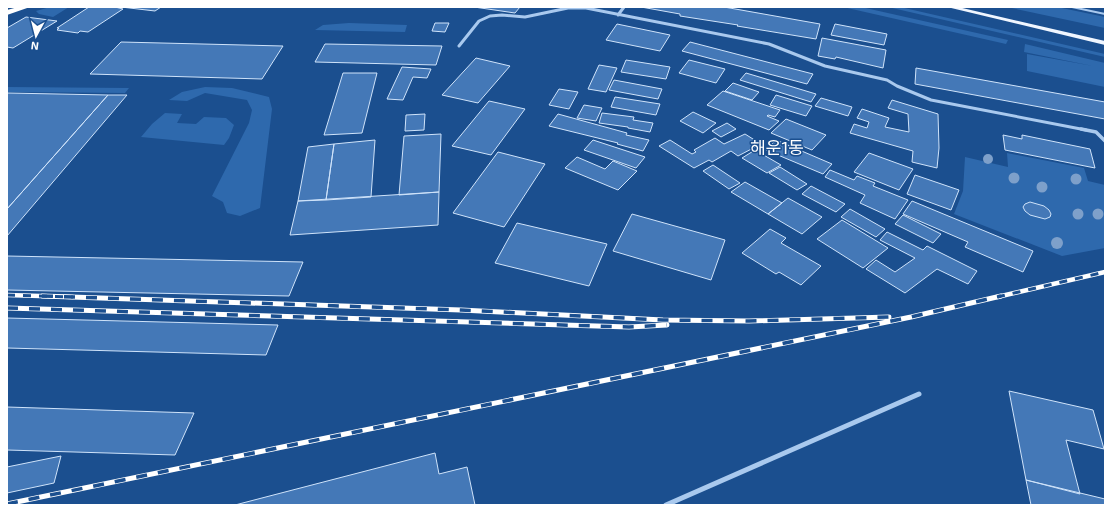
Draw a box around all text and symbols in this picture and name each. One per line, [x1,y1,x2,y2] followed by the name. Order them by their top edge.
[16,16,56,56] north arrow
[30,39,39,53] text: N
[750,137,804,157] district label: 해운1동

